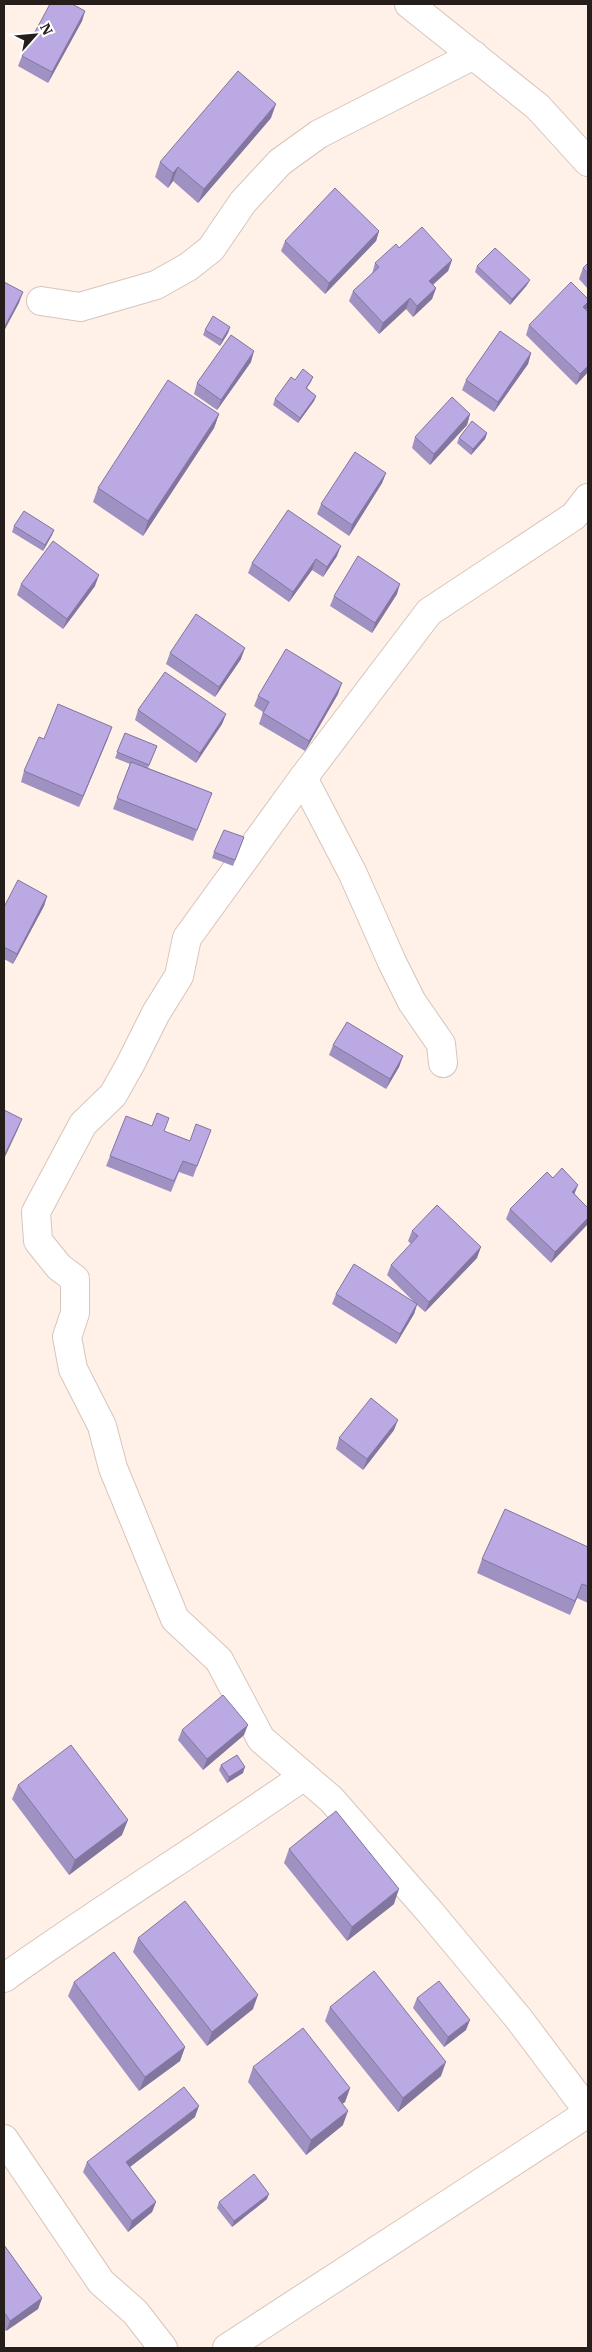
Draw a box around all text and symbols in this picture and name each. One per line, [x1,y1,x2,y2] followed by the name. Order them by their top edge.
[10,10,60,60] north arrow
[36,20,57,38] text: N

